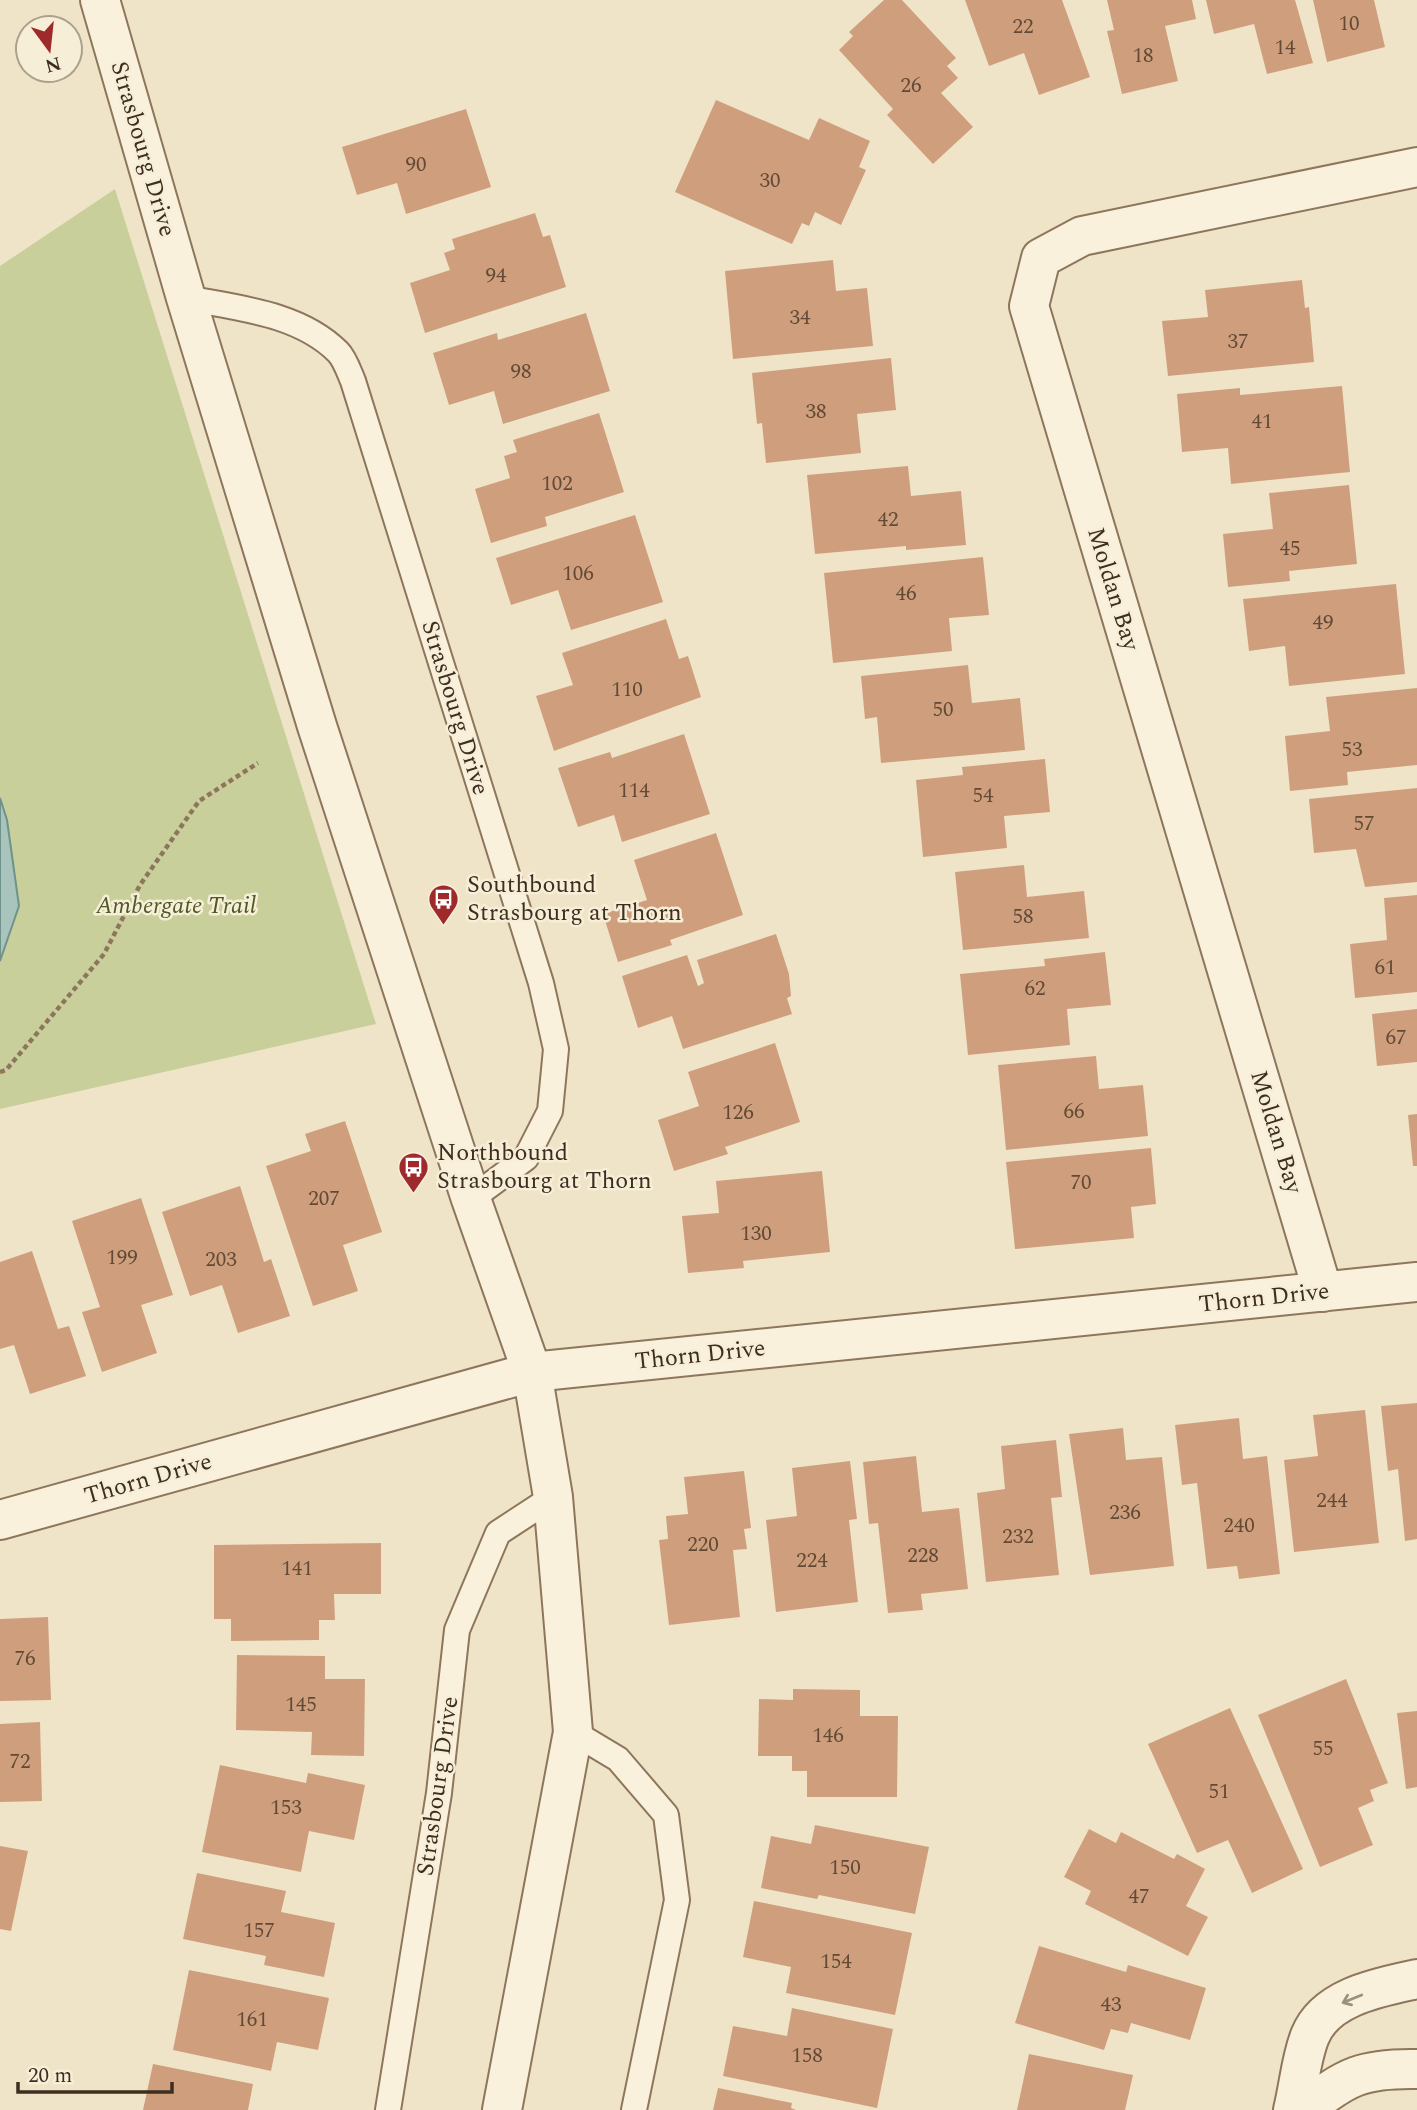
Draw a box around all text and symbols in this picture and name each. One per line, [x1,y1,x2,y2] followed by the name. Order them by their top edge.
[1339,8,1360,40] house number: 10
[1013,11,1034,43] house number: 22
[14,14,84,84] north arrow
[1275,32,1296,64] house number: 14
[1133,40,1154,72] house number: 18
[42,48,64,80] text: N
[101,57,185,241] street label: Strasbourg Drive
[901,70,922,102] house number: 26
[406,149,427,181] house number: 90
[760,165,781,197] house number: 30
[486,260,507,292] house number: 94
[790,302,811,334] house number: 34
[1228,326,1249,358] house number: 37
[511,356,532,388] house number: 98
[806,396,827,428] house number: 38
[1252,406,1273,438] house number: 41
[541,468,573,500] house number: 102
[878,504,899,536] house number: 42
[1077,523,1149,656] street label: Moldan Bay
[1280,533,1301,565] house number: 45
[562,558,594,590] house number: 106
[896,578,917,610] house number: 46
[1313,607,1334,639] house number: 49
[411,616,499,800] street label: Strasbourg Drive
[611,674,643,706] house number: 110
[933,694,954,726] house number: 50
[1342,734,1363,766] house number: 53
[618,775,650,807] house number: 114
[973,780,994,812] house number: 54
[1354,808,1375,840] house number: 57
[467,867,682,931] place label: Southbound Strasbourg at Thorn
[427,882,461,926] bus stop icon: Southbound Strasbourg at Thorn
[95,888,256,924] park label: Ambergate Trail
[1013,901,1034,933] house number: 58
[1375,952,1396,984] house number: 61
[1025,973,1046,1005] house number: 62
[1386,1022,1407,1054] house number: 67
[1240,1066,1312,1199] street label: Moldan Bay
[1064,1096,1085,1128] house number: 66
[722,1097,754,1129] house number: 126
[437,1135,652,1199] place label: Northbound Strasbourg at Thorn
[397,1150,431,1194] bus stop icon: Northbound Strasbourg at Thorn
[1071,1167,1092,1199] house number: 70
[308,1183,340,1215] house number: 207
[740,1218,772,1250] house number: 130
[106,1242,138,1274] house number: 199
[205,1244,237,1276] house number: 203
[1197,1273,1331,1323] street label: Thorn Drive
[633,1330,767,1380] street label: Thorn Drive
[80,1444,216,1514] street label: Thorn Drive
[1316,1485,1348,1517] house number: 244
[1109,1497,1141,1529] house number: 236
[1223,1510,1255,1542] house number: 240
[1002,1521,1034,1553] house number: 232
[687,1529,719,1561] house number: 220
[907,1540,939,1572] house number: 228
[796,1545,828,1577] house number: 224
[281,1553,313,1585] house number: 141
[15,1643,36,1675] house number: 76
[285,1689,317,1721] house number: 145
[408,1694,468,1878] street label: Strasbourg Drive
[812,1720,844,1752] house number: 146
[1313,1733,1334,1765] house number: 55
[10,1746,31,1778] house number: 72
[1209,1776,1230,1808] house number: 51
[270,1792,302,1824] house number: 153
[829,1852,861,1884] house number: 150
[1129,1881,1150,1913] house number: 47
[243,1915,275,1947] house number: 157
[820,1946,852,1978] house number: 154
[1101,1989,1122,2021] house number: 43
[1341,1993,1363,2006] one-way arrow
[236,2004,268,2036] house number: 161
[791,2040,823,2072] house number: 158
[18,2050,172,2094] scale bar
[28,2060,72,2092] text: 20 m

